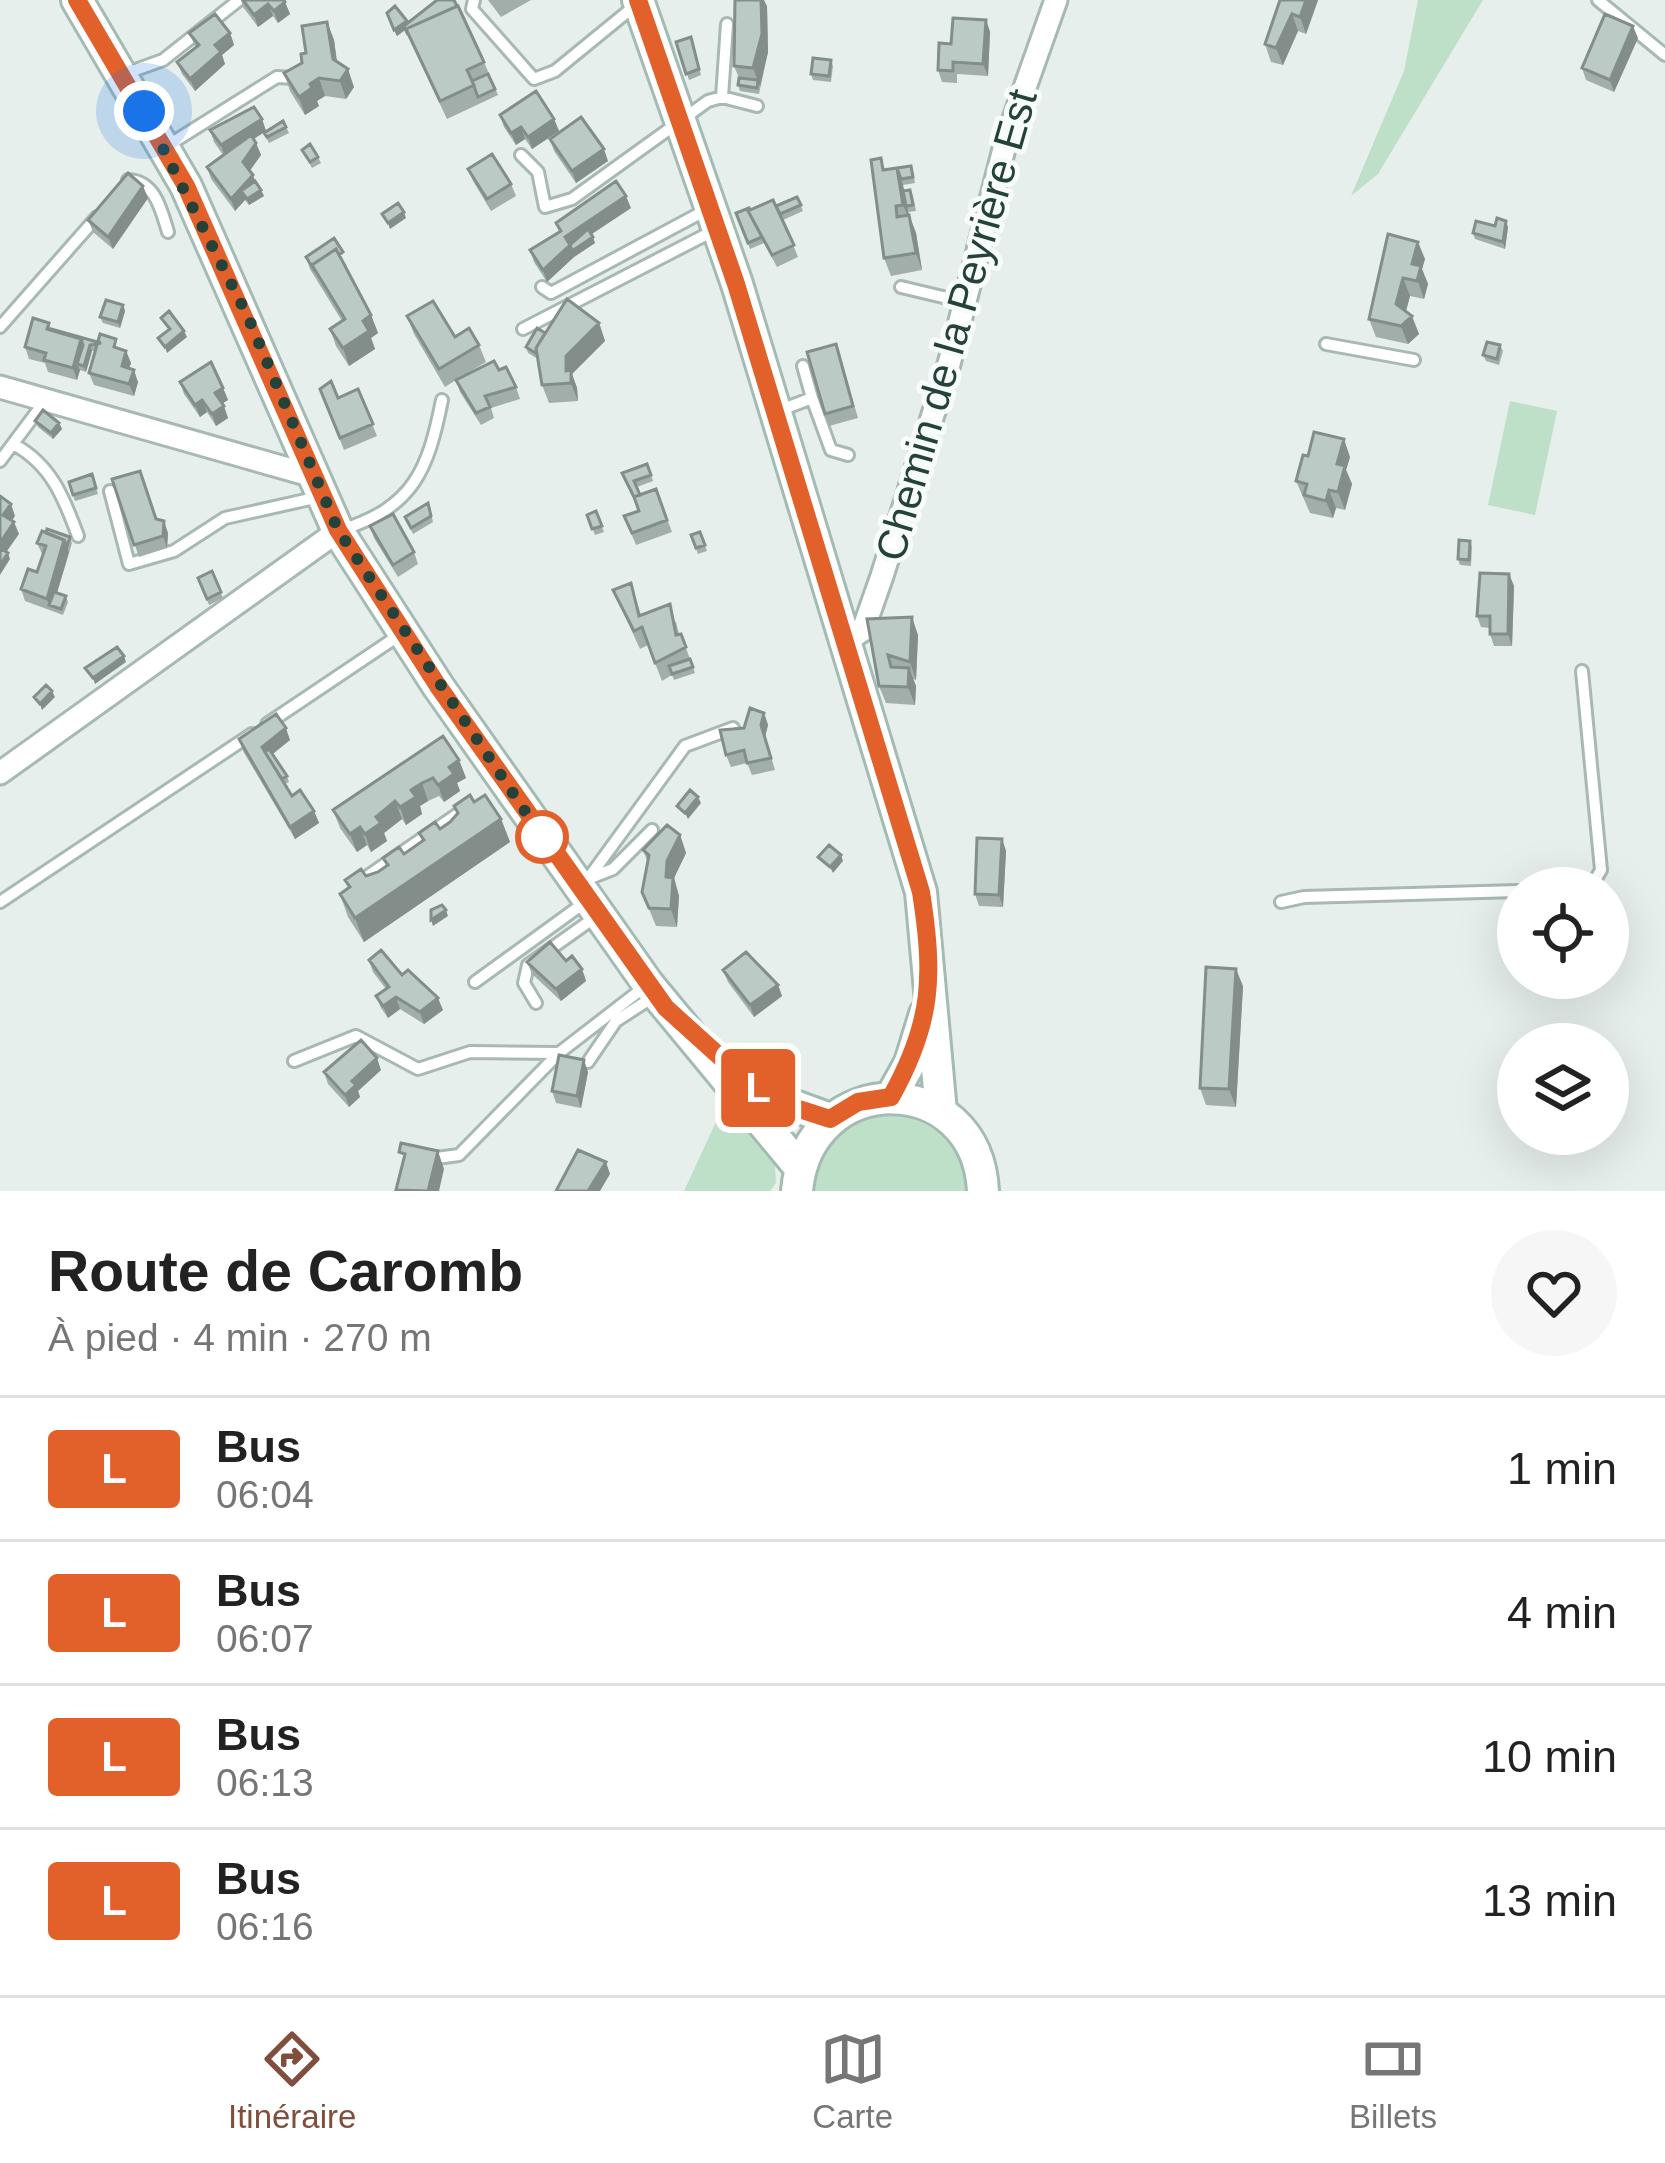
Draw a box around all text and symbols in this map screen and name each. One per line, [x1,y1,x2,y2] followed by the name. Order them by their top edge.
[114,81,174,141] your location
[866,84,1046,566] street label: Chemin de la Peyrière Est
[517,812,567,862] unlabelled marker
[1497,867,1629,1155] map controls
[1497,867,1629,999] button: locate
[1497,1023,1629,1155] button: layers
[719,1049,797,1127] line badge: L
[745,1064,771,1111] text: L
[1491,1230,1617,1356] button: heart
[48,1239,523,1303] text: Route de Caromb
[48,1316,432,1359] text: À pied · 4 min · 270 m
[216,1421,301,1472] text: Bus
[1507,1443,1617,1494] text: 1 min
[101,1445,127,1492] text: L
[216,1473,314,1516] text: 06:04
[216,1565,301,1616] text: Bus
[1507,1587,1617,1638] text: 4 min
[101,1589,127,1636] text: L
[216,1617,314,1660] text: 06:07
[216,1709,301,1760] text: Bus
[1482,1731,1617,1782] text: 10 min
[101,1733,127,1780] text: L
[216,1761,314,1804] text: 06:13
[216,1853,301,1904] text: Bus
[1482,1875,1617,1926] text: 13 min
[101,1877,127,1924] text: L
[216,1905,314,1948] text: 06:16
[228,2026,356,2136] tab: Itinéraire
[812,2026,893,2136] tab: Carte
[1349,2026,1437,2136] tab: Billets

